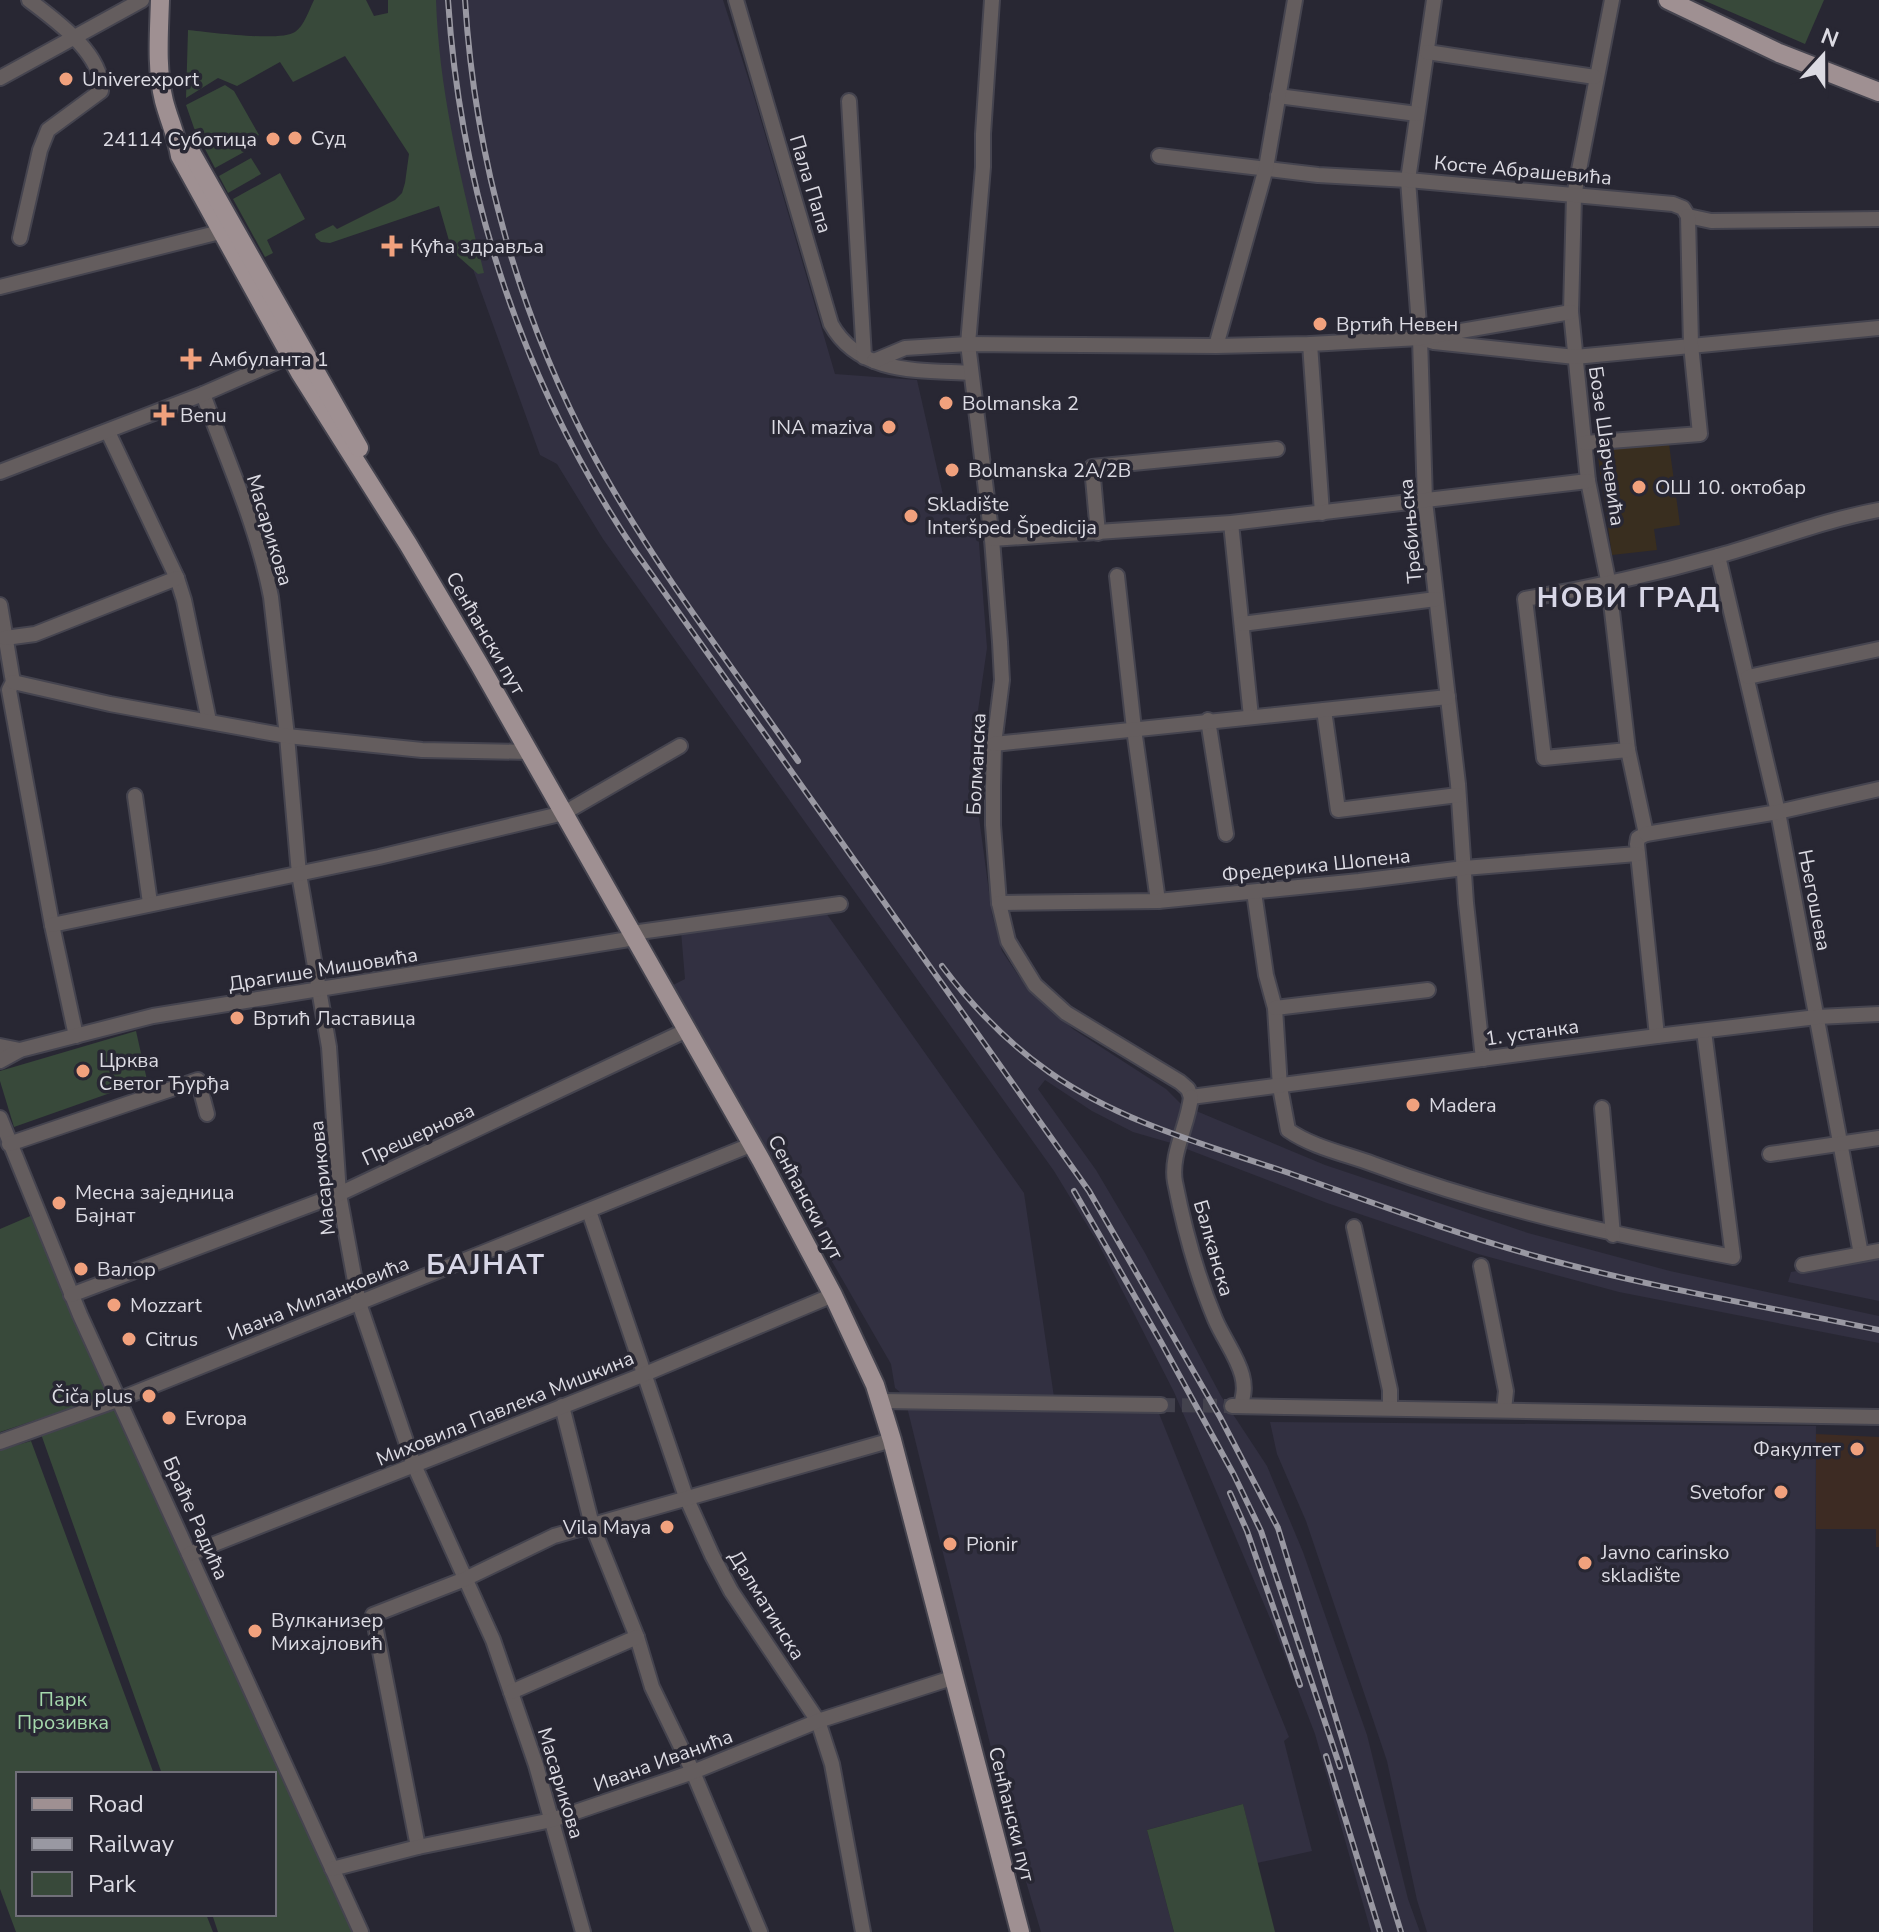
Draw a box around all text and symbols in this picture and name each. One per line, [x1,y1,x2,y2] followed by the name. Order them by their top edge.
[1783,16,1863,96] north arrow
[1817,21,1843,55] text: N
[82,66,200,93] place label: Univerexport
[57,70,75,88] marker: Univerexport
[311,125,346,152] place label: Суд
[102,126,257,153] place label: 24114 Суботица
[286,129,304,147] marker: Суд
[264,130,282,148] marker: 24114 Суботица
[783,132,838,237] street label: Пала Папа
[1433,149,1613,192] street label: Косте Абрашевића
[410,233,544,260] place label: Кућа здравља
[381,235,403,257] marker: Кућа здравља
[1336,311,1458,338] place label: Вртић Невен
[1311,315,1329,333] marker: Вртић Невен
[209,346,329,373] place label: Амбуланта 1
[180,348,202,370] marker: Амбуланта 1
[1582,364,1631,528] street label: Бозе Шарчевића
[962,390,1079,417] place label: Bolmanska 2
[937,394,955,412] marker: Bolmanska 2
[180,402,227,429] place label: Benu
[155,406,173,424] marker: Benu
[771,414,873,441] place label: INA maziva
[880,418,898,436] marker: INA maziva
[968,457,1131,484] place label: Bolmanska 2A/2B
[943,461,961,479] marker: Bolmanska 2A/2B
[240,471,299,589] street label: Масарикова
[1655,474,1806,501] place label: ОШ 10. октобар
[1392,478,1429,584] street label: Требињска
[1630,478,1648,496] marker: ОШ 10. октобар
[927,491,1097,541] place label: Skladište Interšped Špedicija
[902,507,920,525] marker: Skladište Interšped Špedicija
[439,567,532,700] street label: Сенћански пут
[1537,579,1721,617] district label: НОВИ ГРАД
[960,712,993,816] street label: Болманска
[1220,842,1412,889] street label: Фредерика Шопена
[1791,847,1838,953] street label: Његошева
[226,941,420,998] street label: Драгише Мишовића
[253,1005,416,1032] place label: Вртић Ластавица
[228,1009,246,1027] marker: Вртић Ластавица
[1484,1013,1581,1052] street label: 1. устанка
[99,1047,230,1097] place label: Црква Светог Ђурђа
[74,1062,92,1080] marker: Црква Светог Ђурђа
[1429,1092,1497,1119] place label: Madera
[1404,1096,1422,1114] marker: Madera
[358,1097,479,1172] street label: Прешернова
[303,1119,342,1237] street label: Масарикова
[761,1130,850,1265] street label: Сенћански пут
[75,1179,235,1229] place label: Месна заједница Бајнат
[50,1194,68,1212] marker: Месна заједница Бајнат
[1187,1197,1240,1300] street label: Балканска
[426,1246,546,1284] district label: БАЈНАТ
[223,1250,413,1347] street label: Ивана Миланковића
[97,1256,156,1283] place label: Валор
[72,1260,90,1278] marker: Валор
[130,1292,203,1319] place label: Mozzart
[105,1296,123,1314] marker: Mozzart
[145,1326,198,1353] place label: Citrus
[120,1330,138,1348] marker: Citrus
[372,1344,638,1473] street label: Миховила Павлека Мишкина
[52,1383,133,1410] place label: Čiča plus
[140,1387,158,1405] marker: Čiča plus
[185,1405,247,1432] place label: Evropa
[160,1409,178,1427] marker: Evropa
[1753,1436,1841,1463] place label: Факултет
[1848,1440,1866,1458] marker: Факултет
[156,1452,235,1584] street label: Браће Радића
[1689,1479,1765,1506] place label: Svetofor
[1772,1483,1790,1501] marker: Svetofor
[562,1514,651,1541] place label: Vila Maya
[658,1518,676,1536] marker: Vila Maya
[966,1531,1018,1558] place label: Pionir
[941,1535,959,1553] marker: Pionir
[1600,1539,1729,1589] place label: Javno carinsko skladište
[722,1545,811,1665] street label: Далматинска
[1576,1554,1594,1572] marker: Javno carinsko skladište
[271,1607,383,1657] place label: Вулканизер Михајловић
[246,1622,264,1640] marker: Вулканизер Михајловић
[17,1686,109,1736] park label: Парк Прозивка
[590,1723,737,1798] street label: Ивана Иванића
[531,1724,590,1842] street label: Масарикова
[982,1744,1041,1884] street label: Сенћански пут
[16,1772,276,1916] legend
[88,1788,144,1820] text: Road
[88,1828,175,1860] text: Railway
[88,1868,137,1900] text: Park

